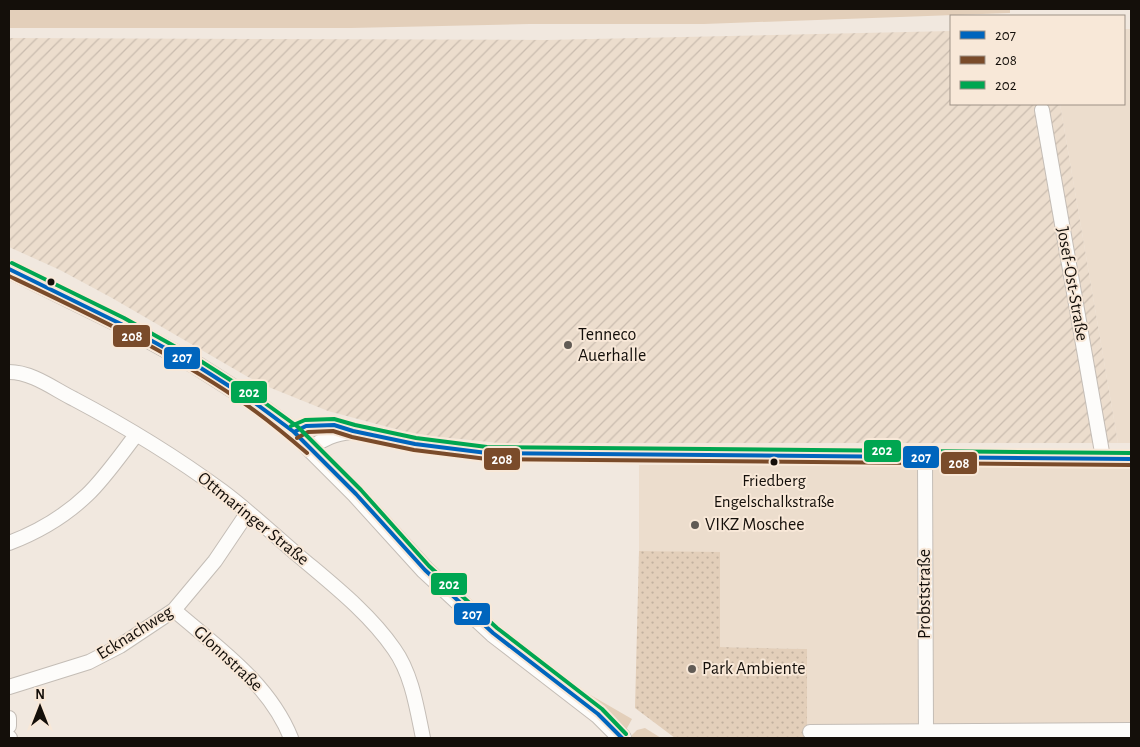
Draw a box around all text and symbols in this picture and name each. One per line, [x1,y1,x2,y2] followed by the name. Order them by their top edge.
[950,15,1125,105] legend
[995,28,1016,43] text: 207
[995,53,1017,68] text: 208
[995,78,1017,93] text: 202
[1053,226,1091,342] street label: Josef-Ost-Straße
[46,277,56,287] unlabelled marker
[112,324,151,348] line badge: 208
[578,326,646,365] place label: Tenneco Auerhalle
[122,330,142,344] text: 208
[562,339,574,351] marker: Tenneco Auerhalle
[163,346,201,370] line badge: 207
[172,351,192,365] text: 207
[230,380,268,404] line badge: 202
[239,386,260,400] text: 202
[863,439,902,463] line badge: 202
[872,444,893,458] text: 202
[902,445,940,469] line badge: 207
[483,447,521,471] line badge: 208
[911,451,931,465] text: 207
[940,451,978,475] line badge: 208
[492,453,512,467] text: 208
[769,457,779,467] marker: Friedberg Engelschalkstraße
[949,457,969,471] text: 208
[194,469,312,569] street label: Ottmaringer Straße
[714,472,835,510] place label: Friedberg Engelschalkstraße
[705,516,805,534] place label: VIKZ Moschee
[689,519,701,531] marker: VIKZ Moschee
[916,549,934,639] street label: Probststraße
[430,572,468,596] line badge: 202
[439,578,460,592] text: 202
[453,602,491,626] line badge: 207
[94,603,176,663] street label: Ecknachweg
[462,608,482,622] text: 207
[190,623,266,695] street label: Glonnstraße
[702,660,806,678] place label: Park Ambiente
[686,663,698,675] marker: Park Ambiente
[15,682,65,732] north arrow
[35,688,45,702] text: N

